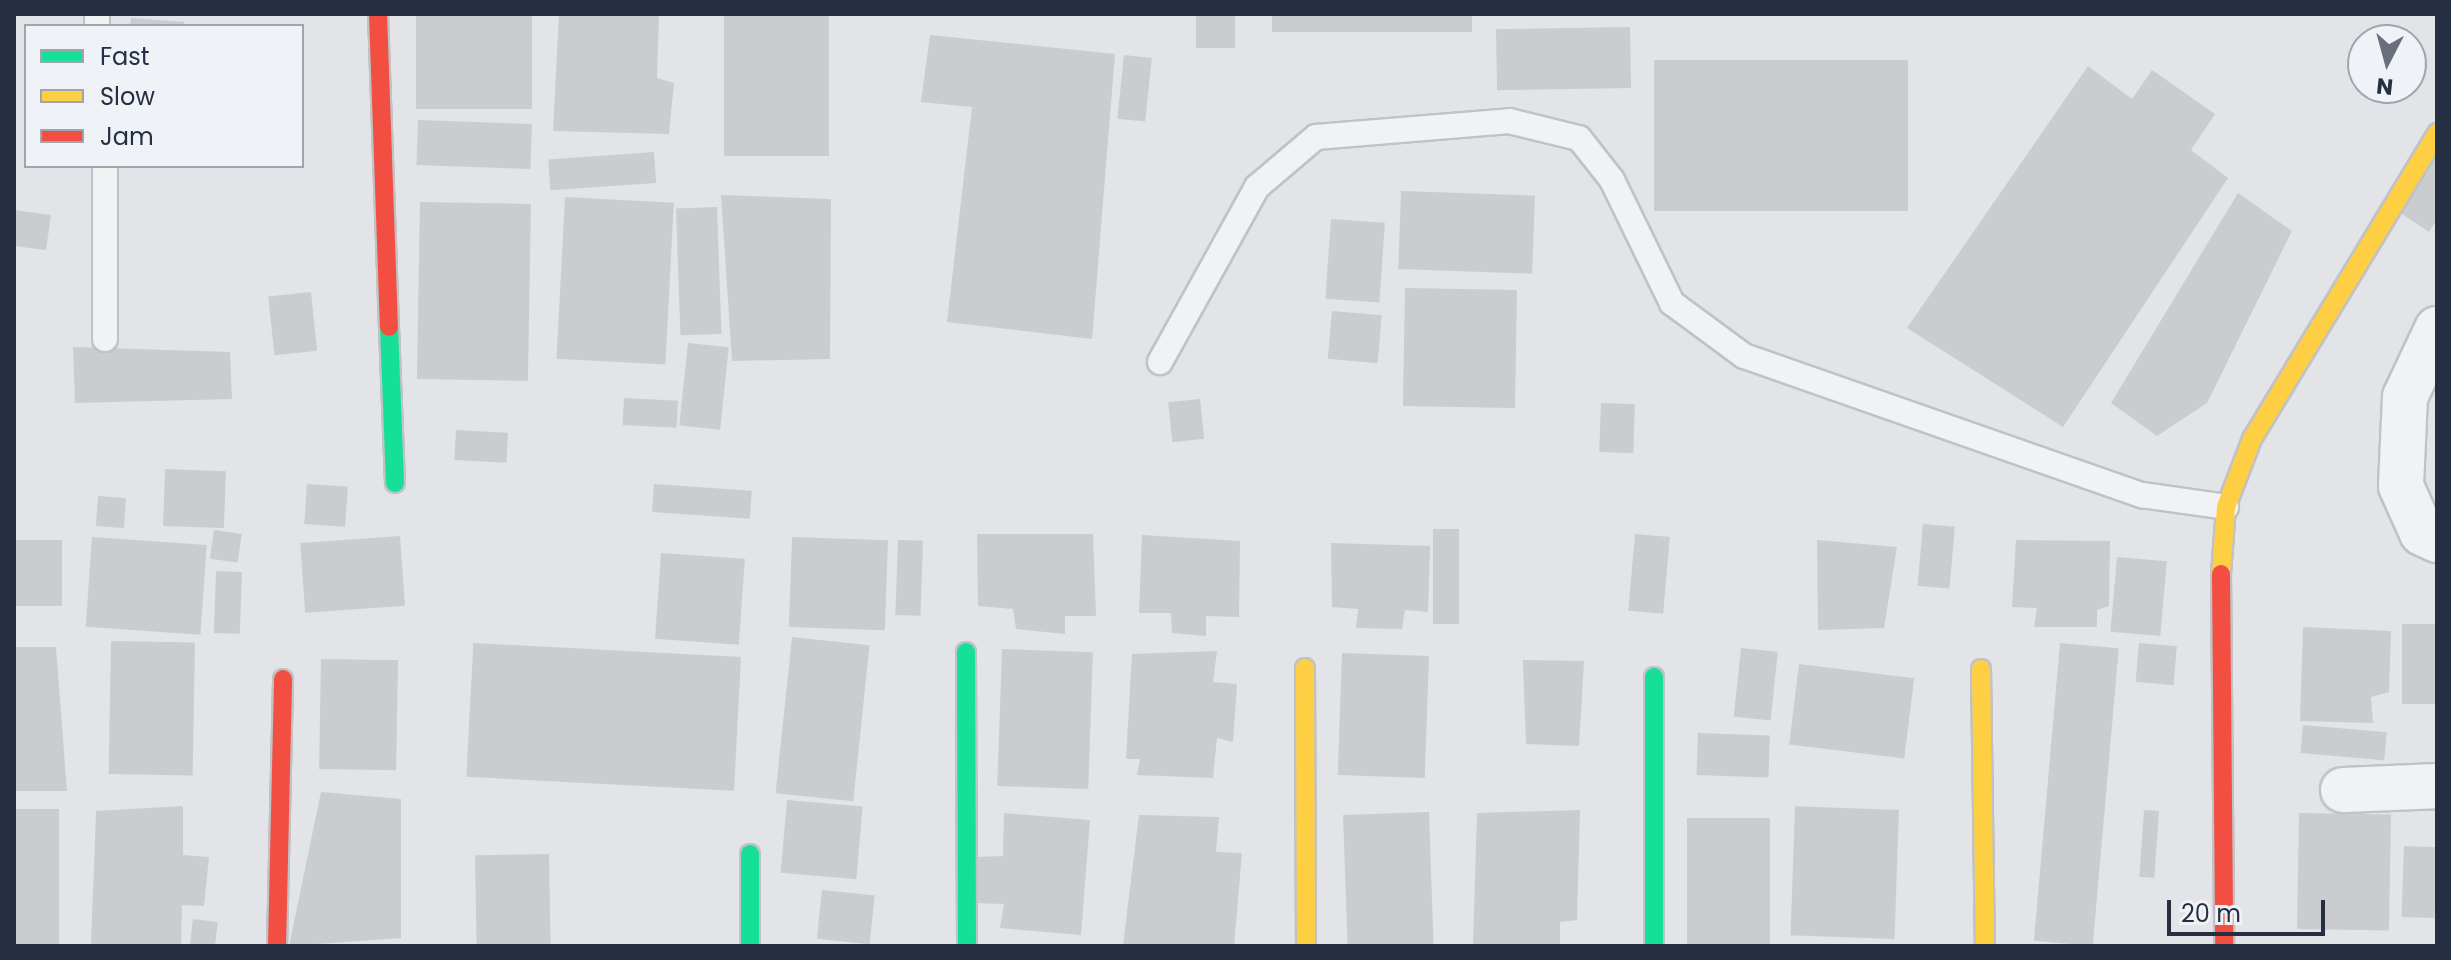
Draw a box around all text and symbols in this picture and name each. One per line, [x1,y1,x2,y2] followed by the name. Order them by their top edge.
[24,24,304,168] legend
[2347,24,2427,104] north arrow
[100,40,150,73] text: Fast
[2375,70,2395,103] text: N
[100,80,155,113] text: Slow
[100,120,154,153] text: Jam
[2171,884,2329,934] scale bar
[2181,897,2241,930] text: 20 m

